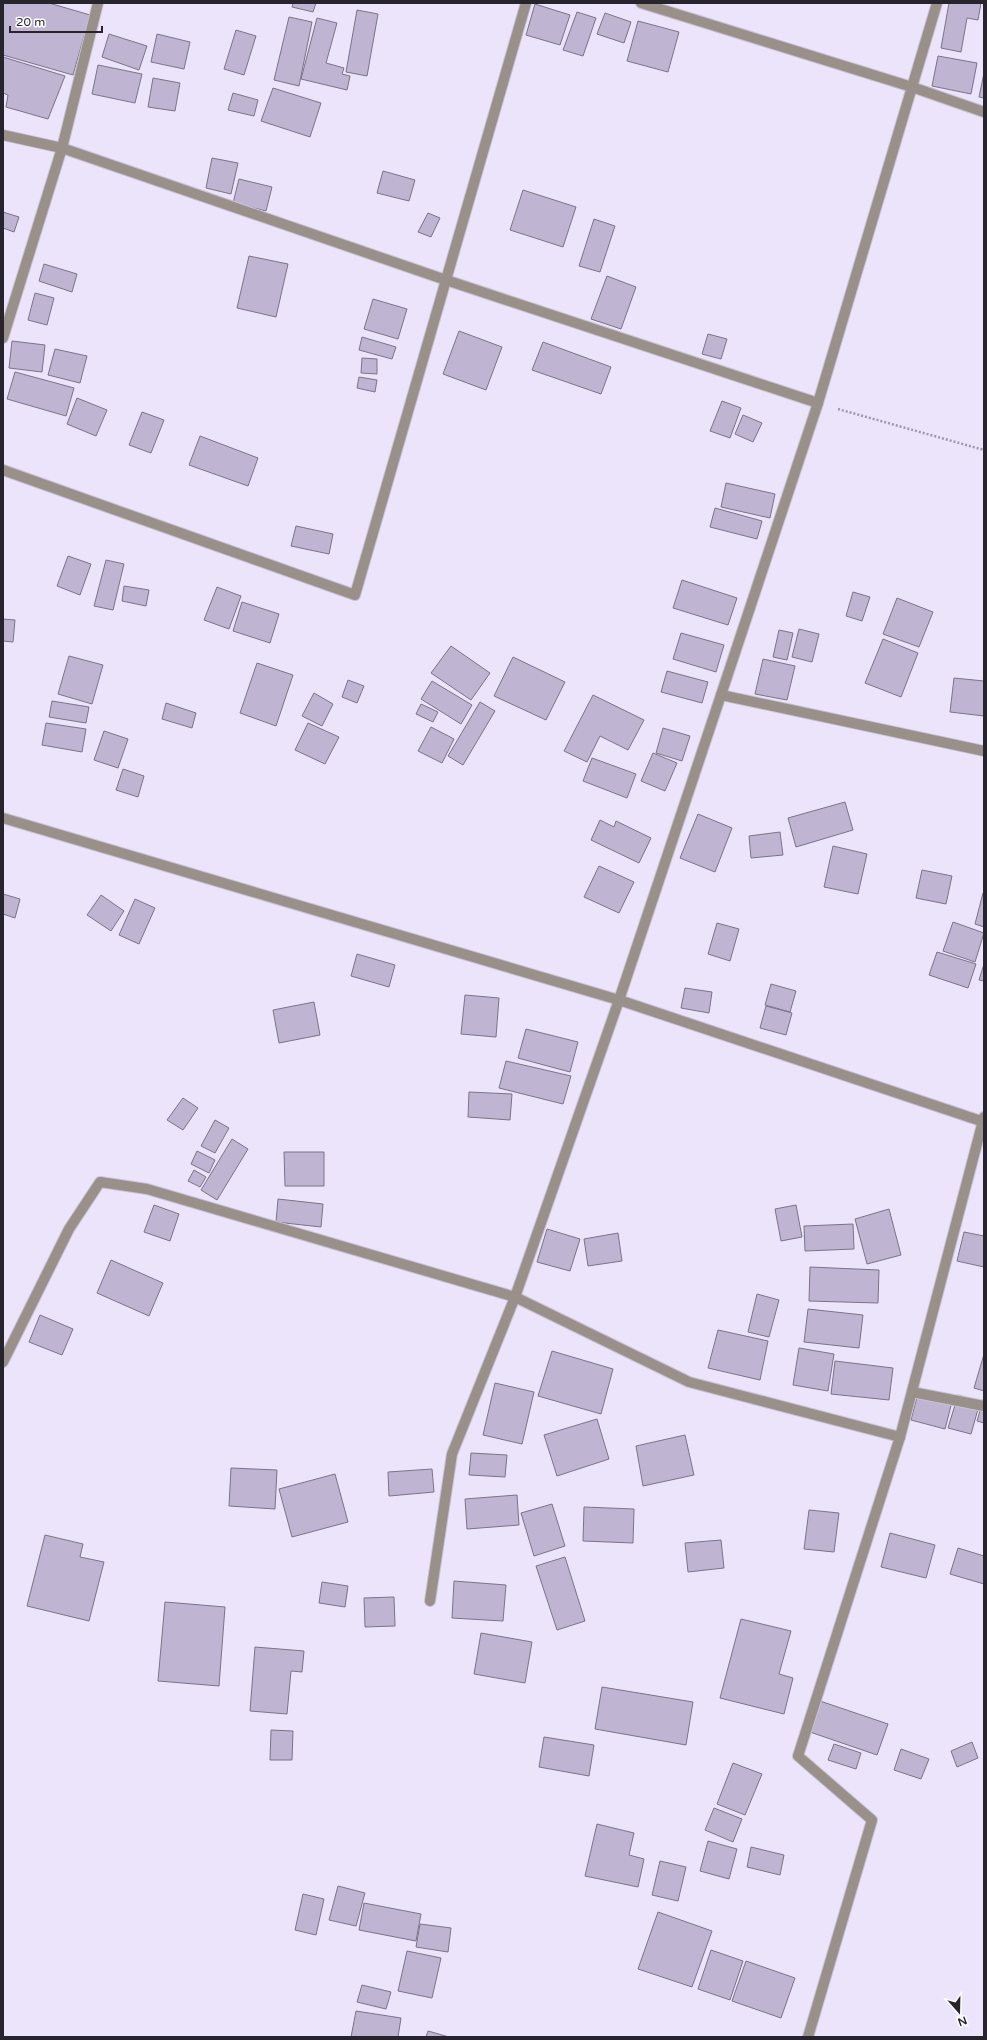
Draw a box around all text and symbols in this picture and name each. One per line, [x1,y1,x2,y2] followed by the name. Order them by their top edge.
[10,8,102,34] scale bar
[16,15,45,29] text: 20 m
[939,1992,979,2032] north arrow
[956,2013,969,2029] text: N

